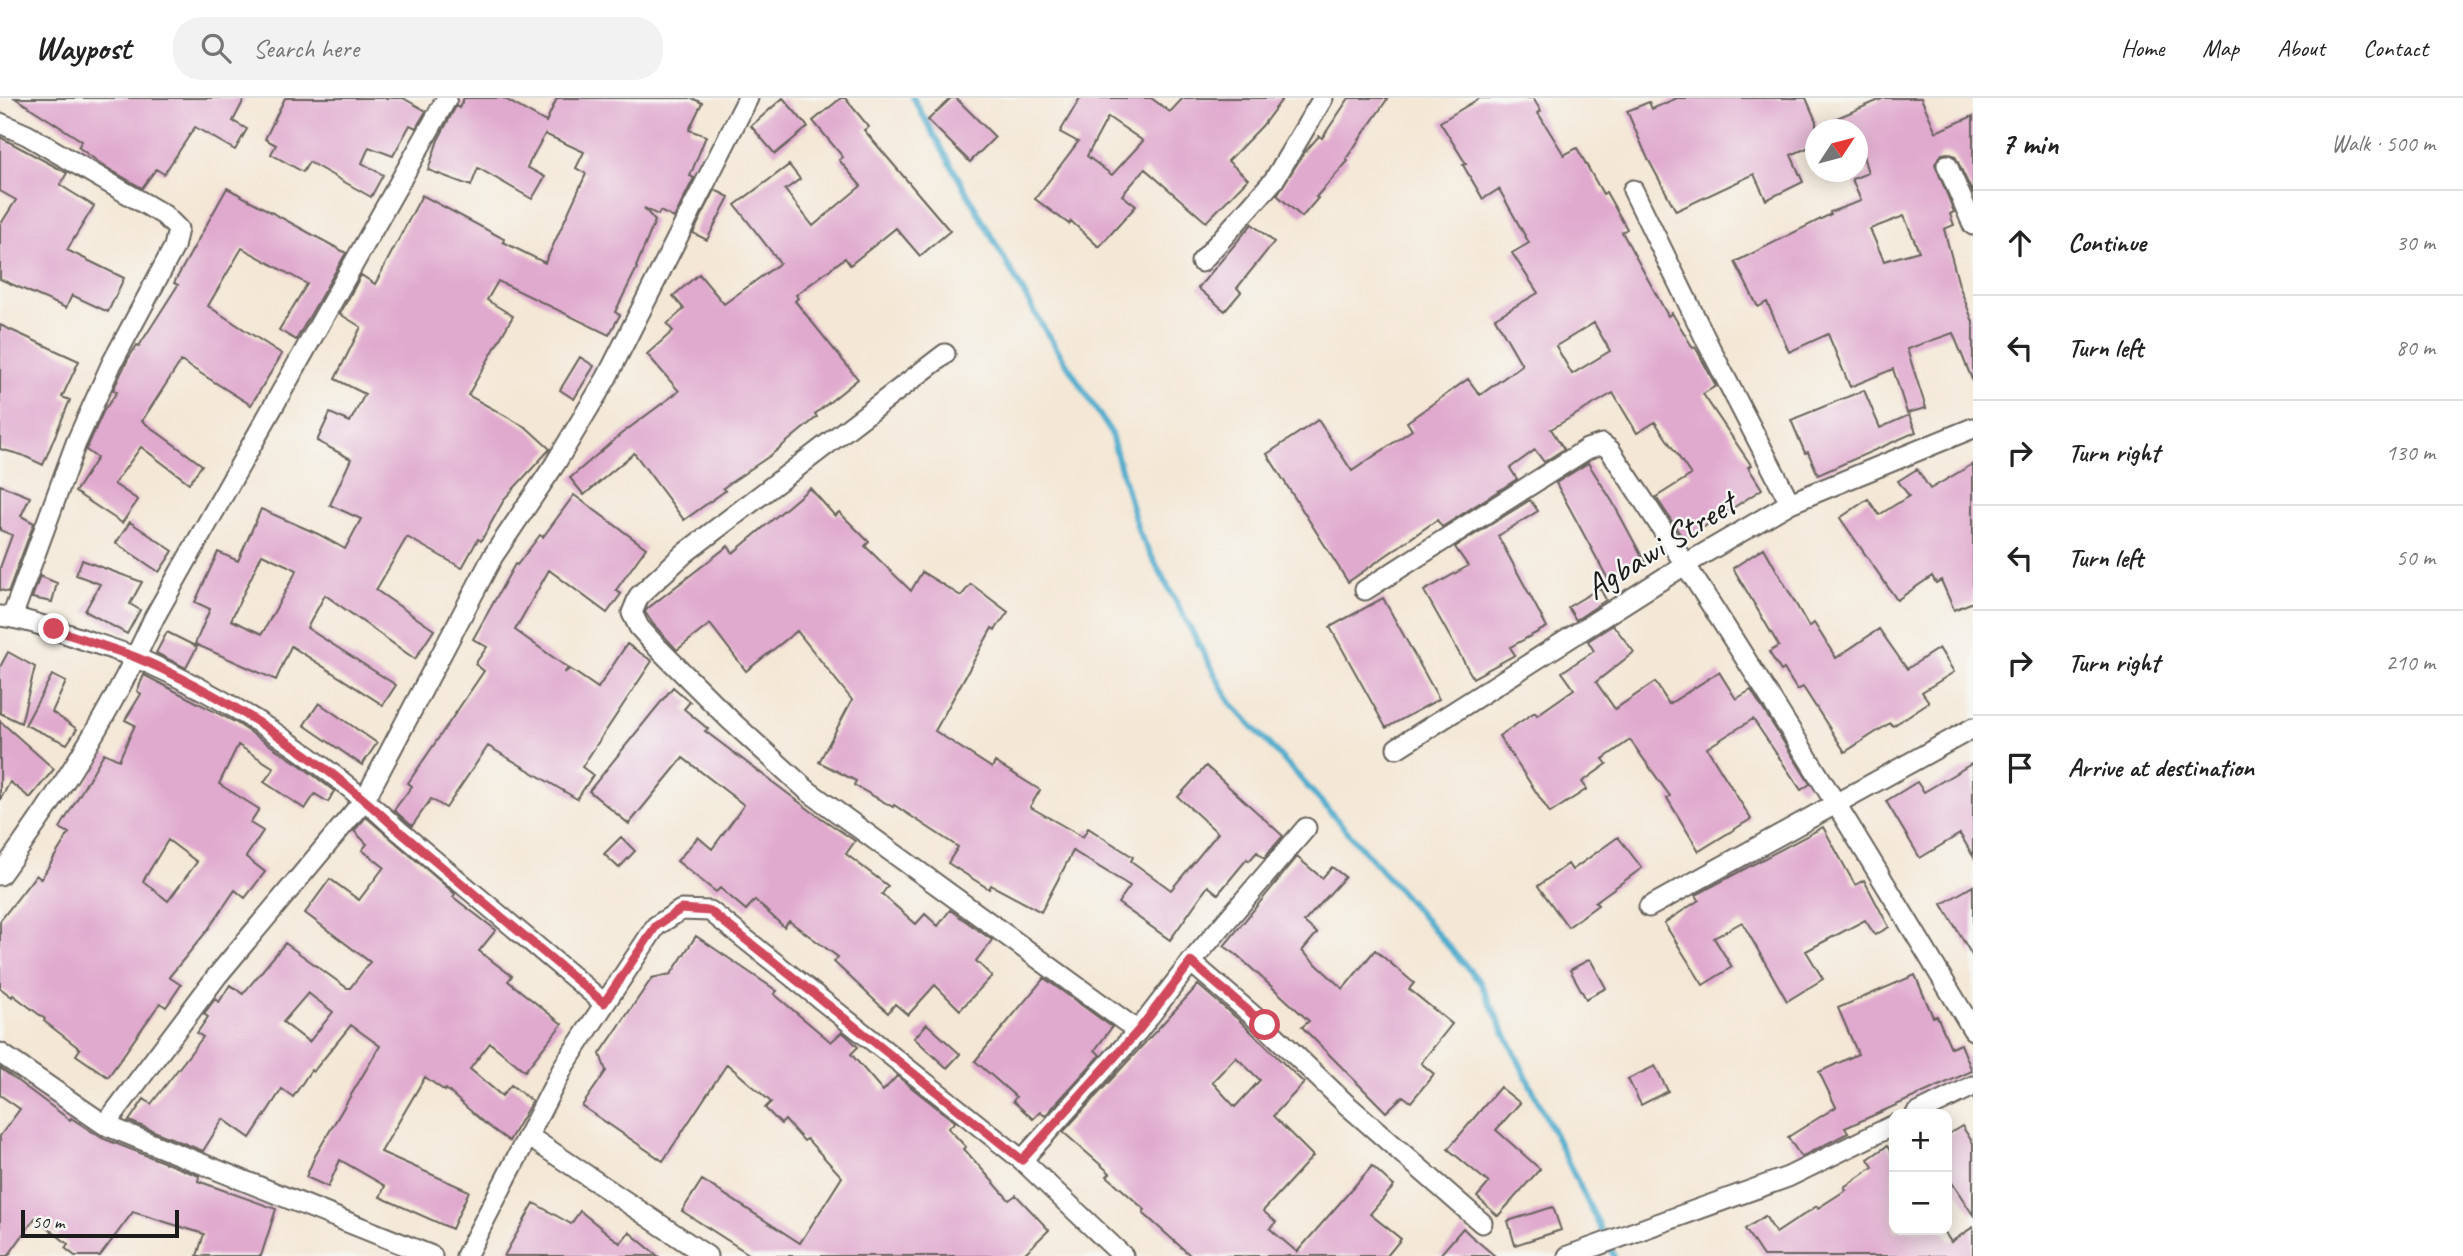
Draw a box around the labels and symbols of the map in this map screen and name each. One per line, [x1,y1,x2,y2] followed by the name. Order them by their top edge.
[1805,119,1868,182] north arrow
[1576,479,1748,610] street label: Agbawi Street
[38,613,69,644] route end
[1249,1009,1280,1040] route start
[21,1207,178,1239] scale bar

